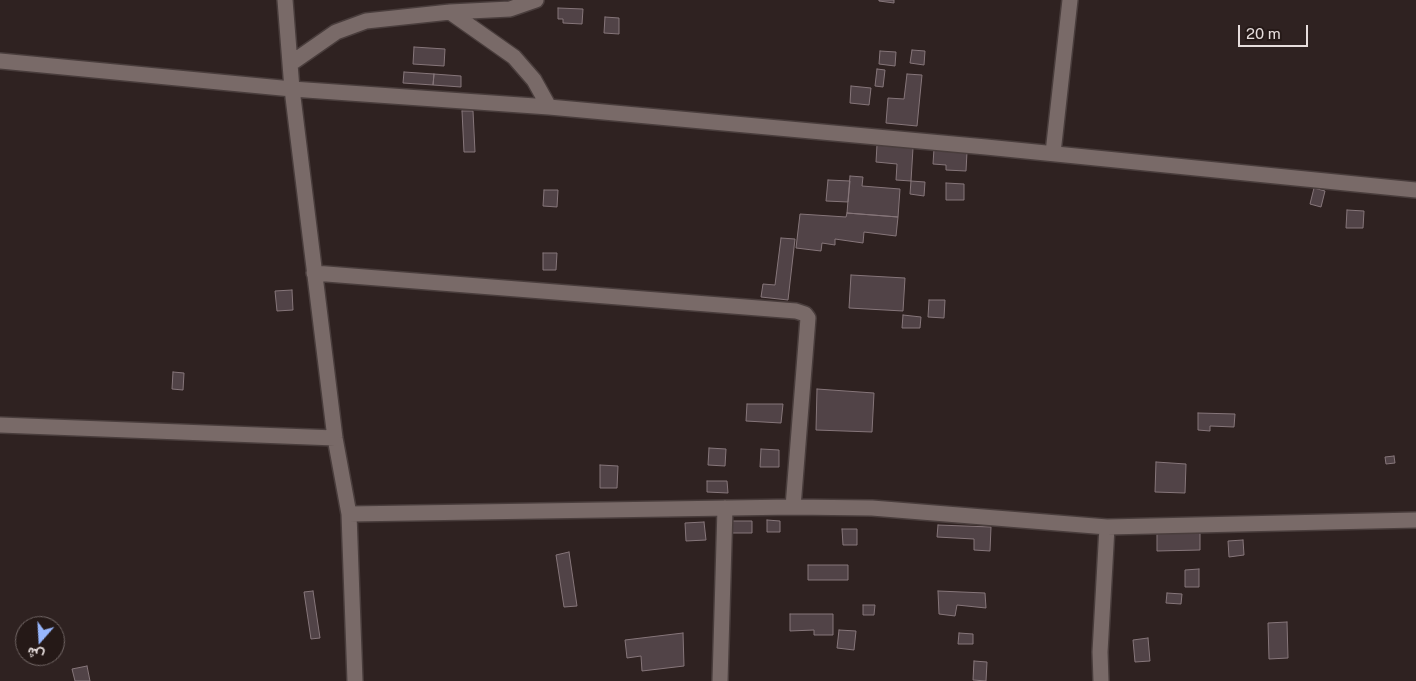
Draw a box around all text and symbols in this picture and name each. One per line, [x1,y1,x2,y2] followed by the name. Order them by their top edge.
[1241,15,1311,47] scale bar
[1246,25,1281,42] text: 20 m
[15,616,65,666] north arrow
[25,644,46,665] text: ش

